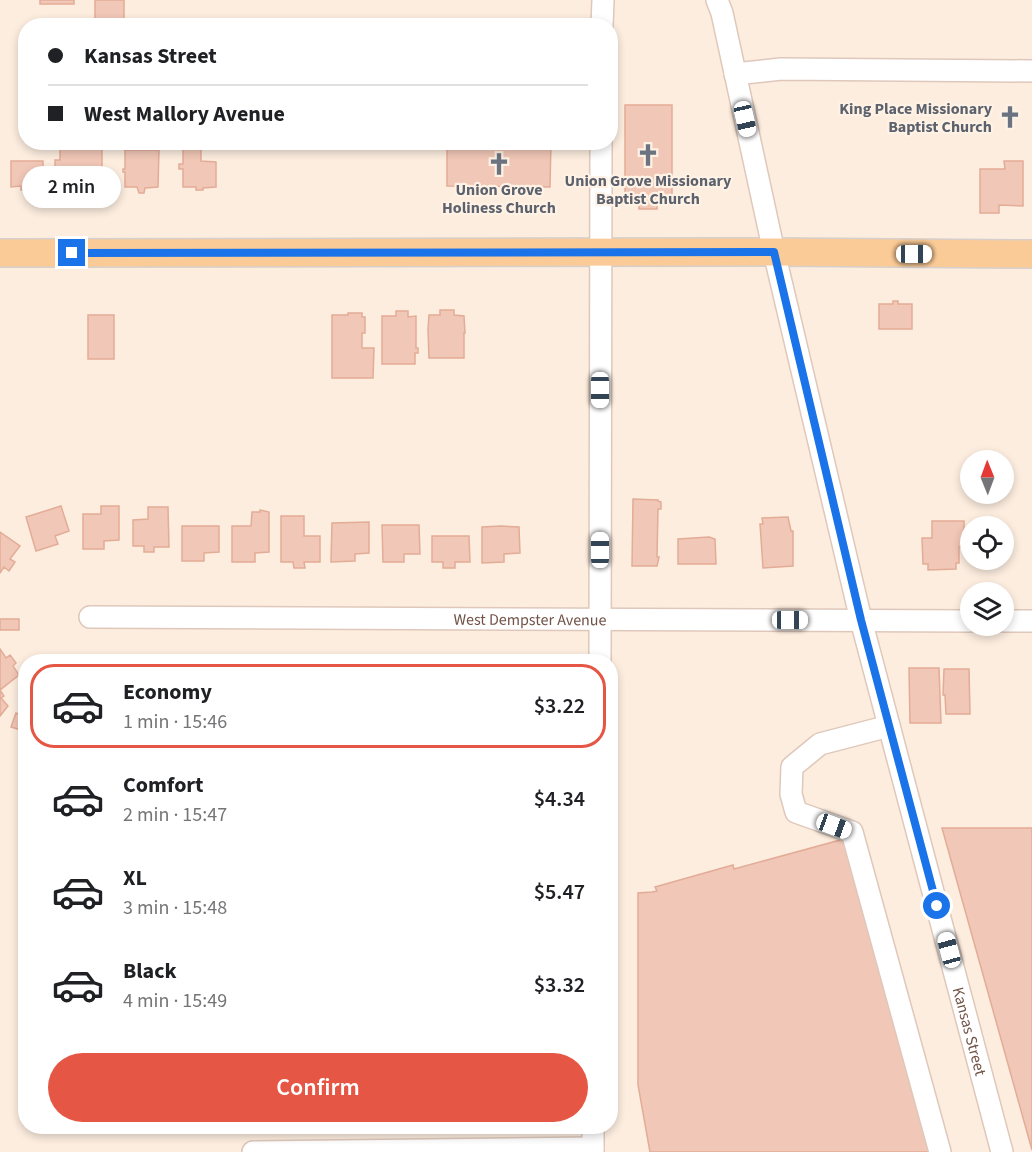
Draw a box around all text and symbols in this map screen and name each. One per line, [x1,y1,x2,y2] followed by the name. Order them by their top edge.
[84,40,217,72] text: Kansas Street
[84,98,285,130] text: West Mallory Avenue
[839,98,993,138] place label: King Place Missionary Baptist Church
[732,99,758,139] car
[997,104,1023,130] church icon: King Place Missionary Baptist Church
[635,142,661,168] church icon: Union Grove Missionary Baptist Church
[486,151,512,177] church icon: Union Grove Holiness Church
[22,166,122,208] callout: 2 min
[565,170,732,210] place label: Union Grove Missionary Baptist Church
[48,173,95,201] text: 2 min
[442,179,556,219] place label: Union Grove Holiness Church
[58,239,85,266] route end
[896,245,932,263] car
[591,372,609,408] car
[960,450,1014,504] north arrow
[960,450,1014,636] map controls
[960,516,1014,570] button: locate
[591,532,609,568] car
[960,582,1014,636] button: layers
[453,609,607,631] street label: West Dempster Avenue
[772,611,808,629] car
[123,676,212,708] text: Economy
[51,679,105,733] icon: car
[534,690,585,722] text: $3.22
[123,708,227,736] text: 1 min · 15:46
[123,769,204,801] text: Comfort
[51,772,105,826] icon: car
[534,783,585,815] text: $4.34
[123,801,227,829] text: 2 min · 15:47
[814,811,854,841] car
[123,862,147,894] text: XL
[51,865,105,919] icon: car
[534,876,585,908] text: $5.47
[923,892,950,919] route start
[123,894,227,922] text: 3 min · 15:48
[936,930,962,970] car
[123,955,177,987] text: Black
[51,958,105,1012] icon: car
[534,969,585,1001] text: $3.32
[947,985,991,1079] street label: Kansas Street
[123,987,227,1015] text: 4 min · 15:49
[48,1053,588,1122] button: Confirm

